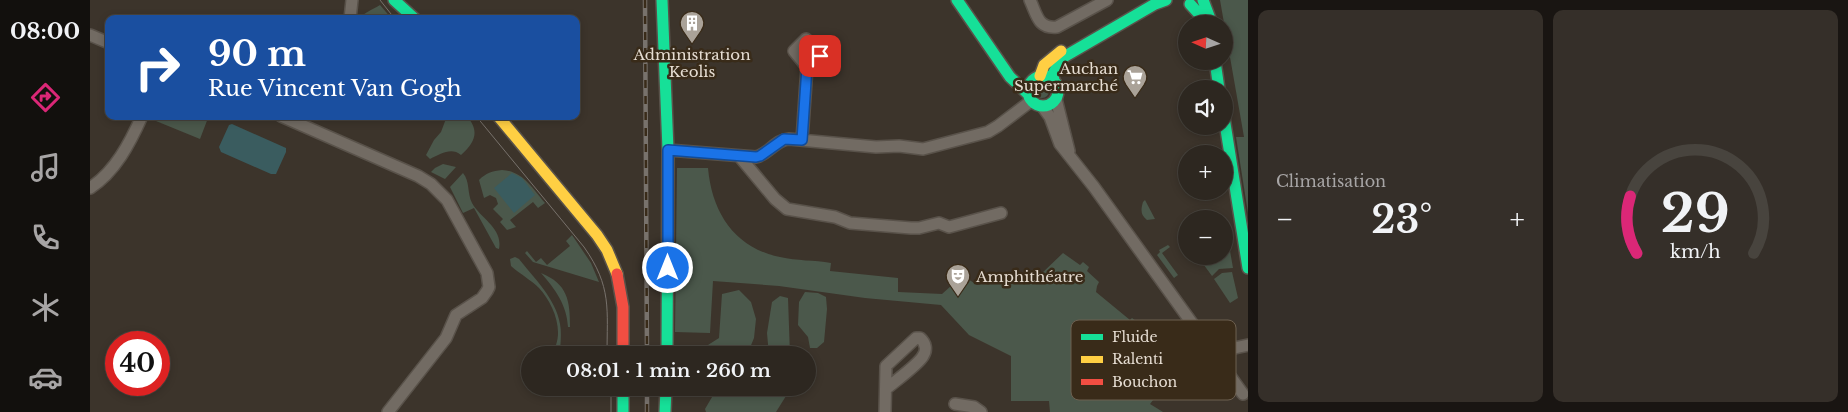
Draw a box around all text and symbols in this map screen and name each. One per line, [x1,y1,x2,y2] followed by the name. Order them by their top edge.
[679,10,705,44] building icon: Administration Keolis
[1178,15,1232,70] north arrow
[1178,15,1233,265] map controls
[10,18,80,45] text: 08:00
[208,32,306,75] text: 90 m
[125,35,190,100] icon: right
[799,35,841,77] pin
[806,42,834,70] icon: arrive
[632,45,751,81] place label: Administration Keolis
[1014,59,1118,95] place label: Auchan Supermarché
[1122,64,1148,98] supermarket icon: Auchan Supermarché
[208,75,462,102] text: Rue Vincent Van Gogh
[28,80,63,115] icon: directions
[1178,80,1233,135] button: sound
[1178,145,1233,200] button: +
[28,150,63,185] icon: music
[1276,171,1386,191] text: Climatisation
[1661,182,1730,246] text: 29
[1371,196,1432,243] text: 23°
[1276,202,1294,237] text: −
[1510,202,1525,237] text: +
[1178,210,1233,265] button: −
[28,220,63,255] icon: phone
[641,241,693,293] position arrow
[1670,241,1721,263] text: km/h
[945,263,971,297] theatre icon: Amphithéatre
[975,267,1083,286] place label: Amphithéatre
[28,290,63,325] icon: climate
[1071,320,1236,400] legend
[1112,328,1158,346] text: Fluide
[105,331,170,396] speed limit sign: 40
[1112,350,1163,368] text: Ralenti
[566,359,771,382] text: 08:01 · 1 min · 260 m
[28,360,63,395] icon: car
[1112,373,1178,391] text: Bouchon

